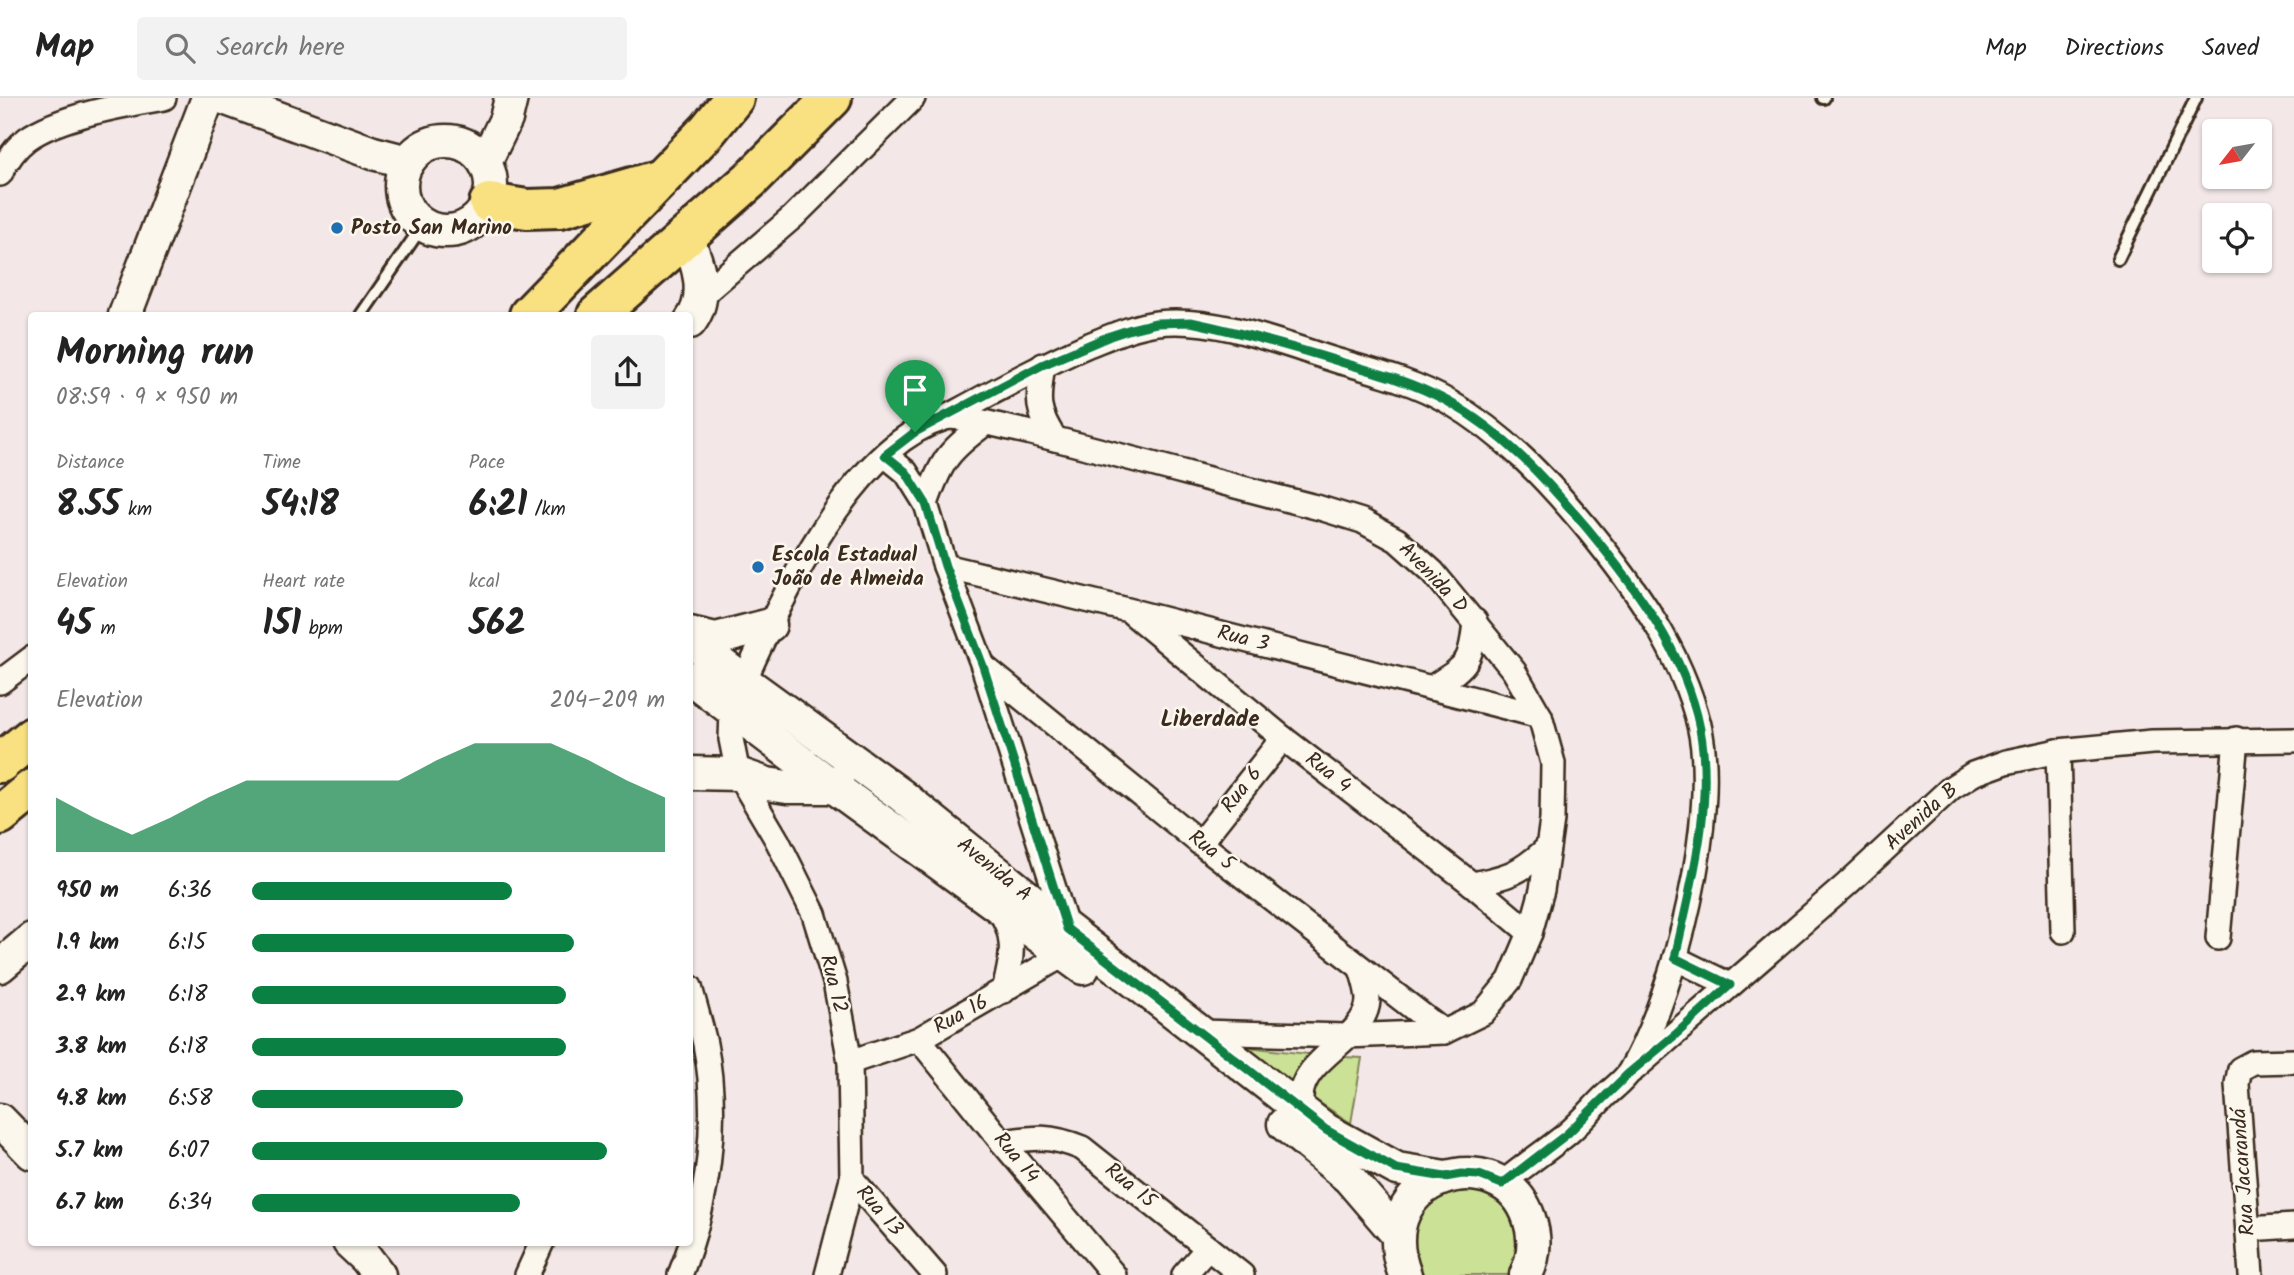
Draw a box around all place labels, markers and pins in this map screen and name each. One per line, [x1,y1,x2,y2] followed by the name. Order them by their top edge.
[351,212,512,245] place label: Posto San Marino
[329,220,345,236] marker: Posto San Marino
[885,360,945,432] pin
[772,539,924,596] place label: Escola Estadual João de Almeida
[750,559,766,575] marker: Escola Estadual João de Almeida

